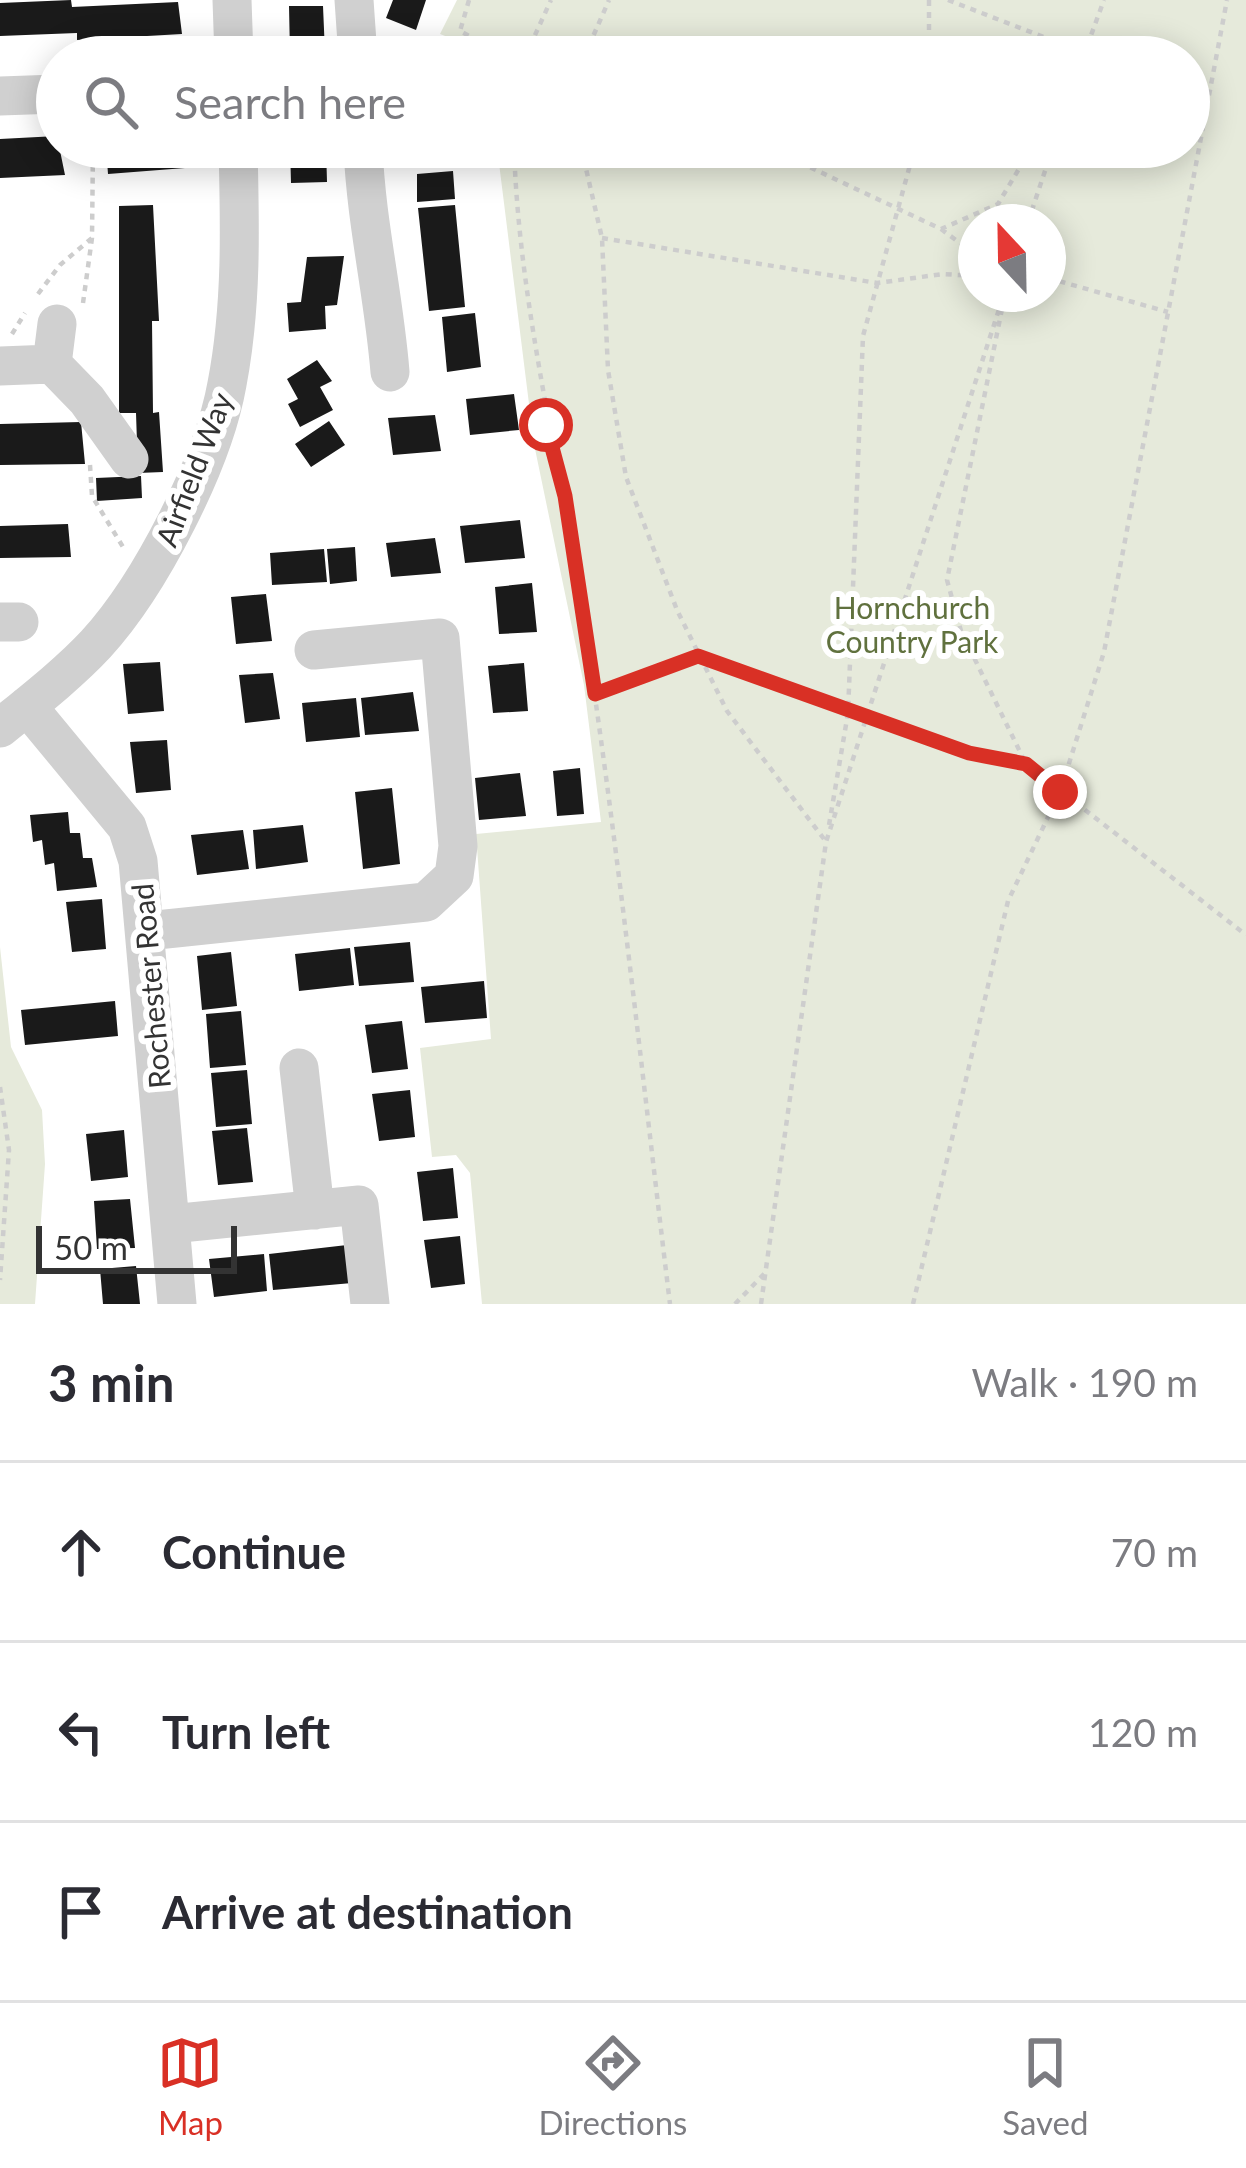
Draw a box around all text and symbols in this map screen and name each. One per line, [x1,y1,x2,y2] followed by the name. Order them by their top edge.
[36,36,1210,168] search box
[78,69,144,135] icon: search
[174,75,406,129] text: Search here
[958,204,1066,312] north arrow
[147,386,239,551] street label: Airfield Way
[519,398,573,452] route start
[826,589,999,659] park label: Hornchurch Country Park
[1033,765,1087,819] route end
[123,882,177,1090] street label: Rochester Road
[36,1220,237,1273] scale bar
[54,1227,128,1267] text: 50 m
[48,1352,174,1413] text: 3 min
[971,1359,1198,1405] text: Walk · 190 m
[48,1519,114,1585] icon: ahead
[162,1525,346,1579] text: Continue
[1111,1529,1198,1575] text: 70 m
[48,1699,114,1765] icon: left
[162,1705,330,1759] text: Turn left
[1088,1709,1198,1755] text: 120 m
[48,1879,114,1945] icon: arrive
[162,1885,573,1939] text: Arrive at destination
[157,2030,223,2142] tab: Map
[538,2030,687,2142] tab: Directions
[1002,2030,1089,2142] tab: Saved

